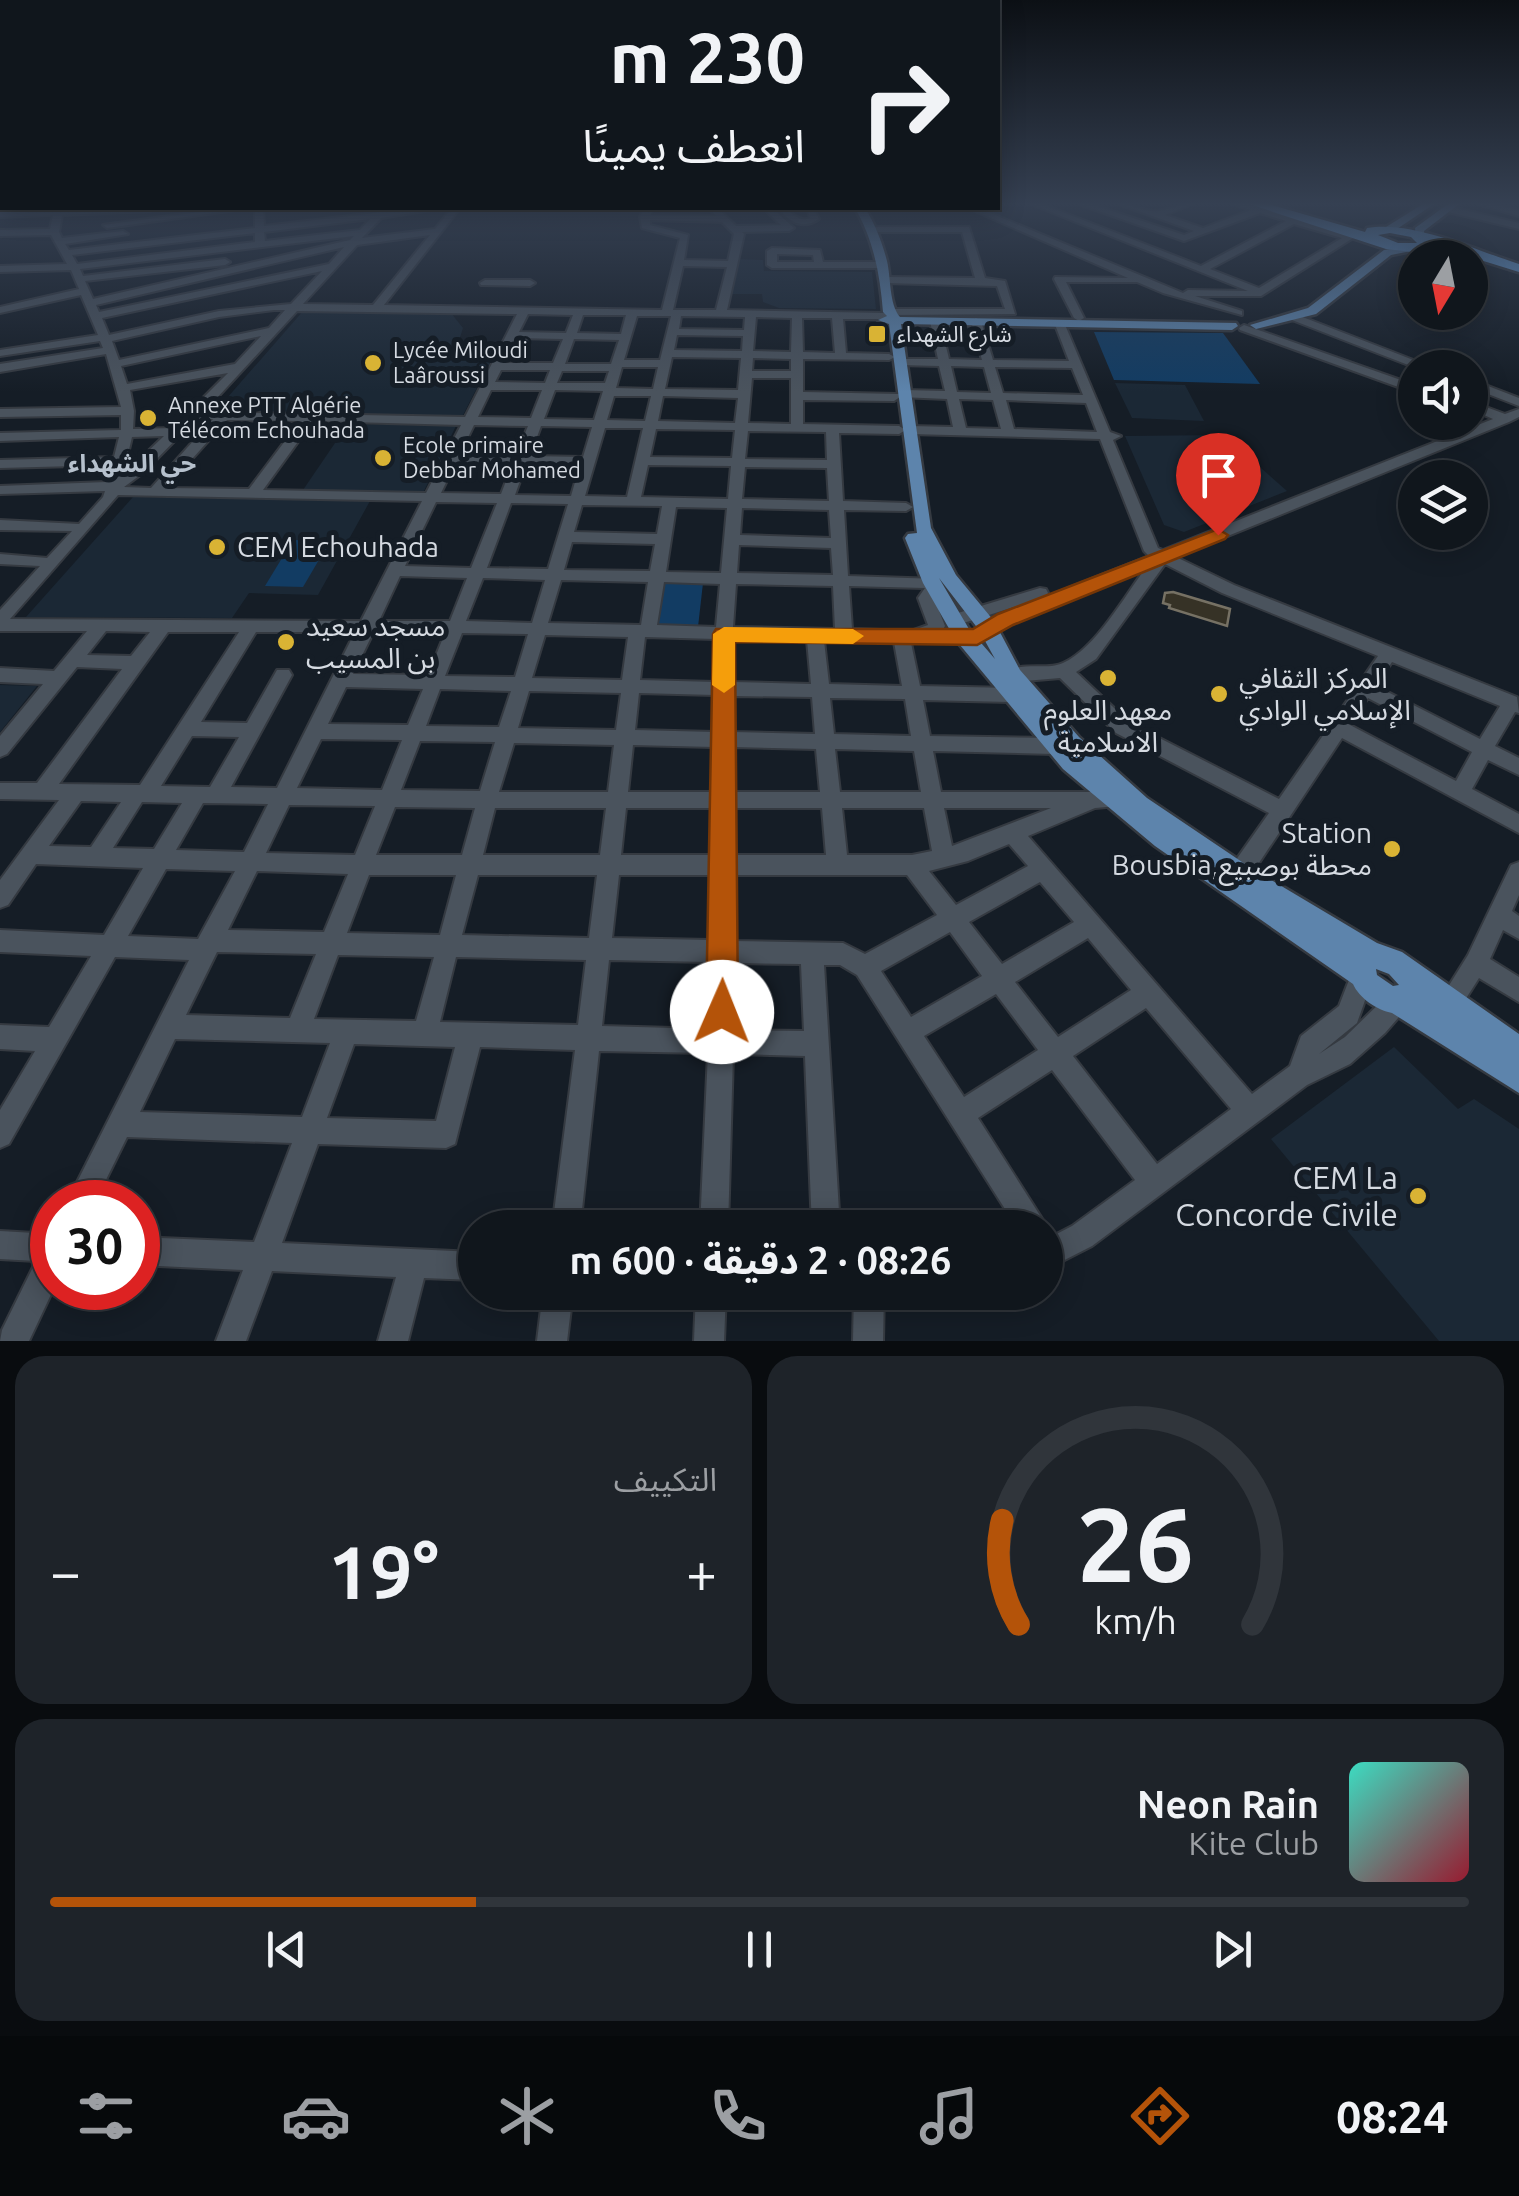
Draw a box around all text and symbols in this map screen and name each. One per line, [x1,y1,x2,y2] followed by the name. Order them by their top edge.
[610,18,805,96] text: 230 m
[840,40,970,170] icon: right
[582,120,805,171] text: انعطف يمينًا
[1398,240,1488,330] north arrow
[1398,240,1488,550] map controls
[897,321,1012,351] place label: شارع الشهداء
[866,323,888,345] marker: شارع الشهداء
[393,337,528,387] place label: Lycée Miloudi Laâroussi
[1398,350,1488,440] button: sound
[362,352,384,374] marker: Lycée Miloudi Laâroussi
[168,392,365,442] place label: Annexe PTT Algérie Télécom Echouhada
[137,407,159,429] marker: Annexe PTT Algérie Télécom Echouhada
[403,432,581,482] place label: Ecole primaire Debbar Mohamed
[1176,433,1261,536] pin
[372,447,394,469] marker: Ecole primaire Debbar Mohamed
[1191,448,1246,503] icon: arrive
[68,449,197,484] district label: حي الشهداء
[1398,460,1488,550] button: layers
[237,531,439,562] place label: CEM Echouhada
[206,536,228,558] marker: CEM Echouhada
[306,610,446,675] place label: مسجد سعيد بن المسيب
[275,631,297,653] marker: مسجد سعيد بن المسيب
[1239,662,1411,731] place label: المركز الثقافي الإسلامي الوادي
[1097,667,1119,689] marker: معهد العلوم الاسلامية
[1208,683,1230,705] marker: المركز الثقافي الإسلامي الوادي
[1044,694,1172,757] place label: معهد العلوم الاسلامية
[1112,817,1372,886] place label: Station Bousbia,محطة بوصبيع
[1381,838,1403,860] marker: Station Bousbia,محطة بوصبيع
[670,960,774,1064] position arrow
[1175,1159,1398,1232] place label: CEM La Concorde Civile
[30,1180,160,1310] speed limit sign: 30
[1407,1185,1429,1207] marker: CEM La Concorde Civile
[570,1239,951,1281] text: 08:26 · 2 دقيقة · 600 m
[614,1461,717,1497] text: التكييف
[1077,1485,1194,1602] text: 26
[328,1529,439,1613] text: 19°
[50,1541,81,1602] text: −
[686,1541,717,1602] text: +
[1094,1601,1177,1641] text: km/h
[1137,1783,1319,1825] text: Neon Rain
[1189,1825,1319,1861] text: Kite Club
[259,1922,314,1977] icon: previous
[732,1922,787,1977] icon: pause
[1205,1922,1260,1977] icon: next
[71,2081,141,2151] icon: filters
[281,2081,351,2151] icon: car
[492,2081,562,2151] icon: climate
[703,2081,773,2151] icon: phone
[914,2081,984,2151] icon: music
[1125,2081,1195,2151] icon: directions
[1336,2091,1449,2142] text: 08:24

